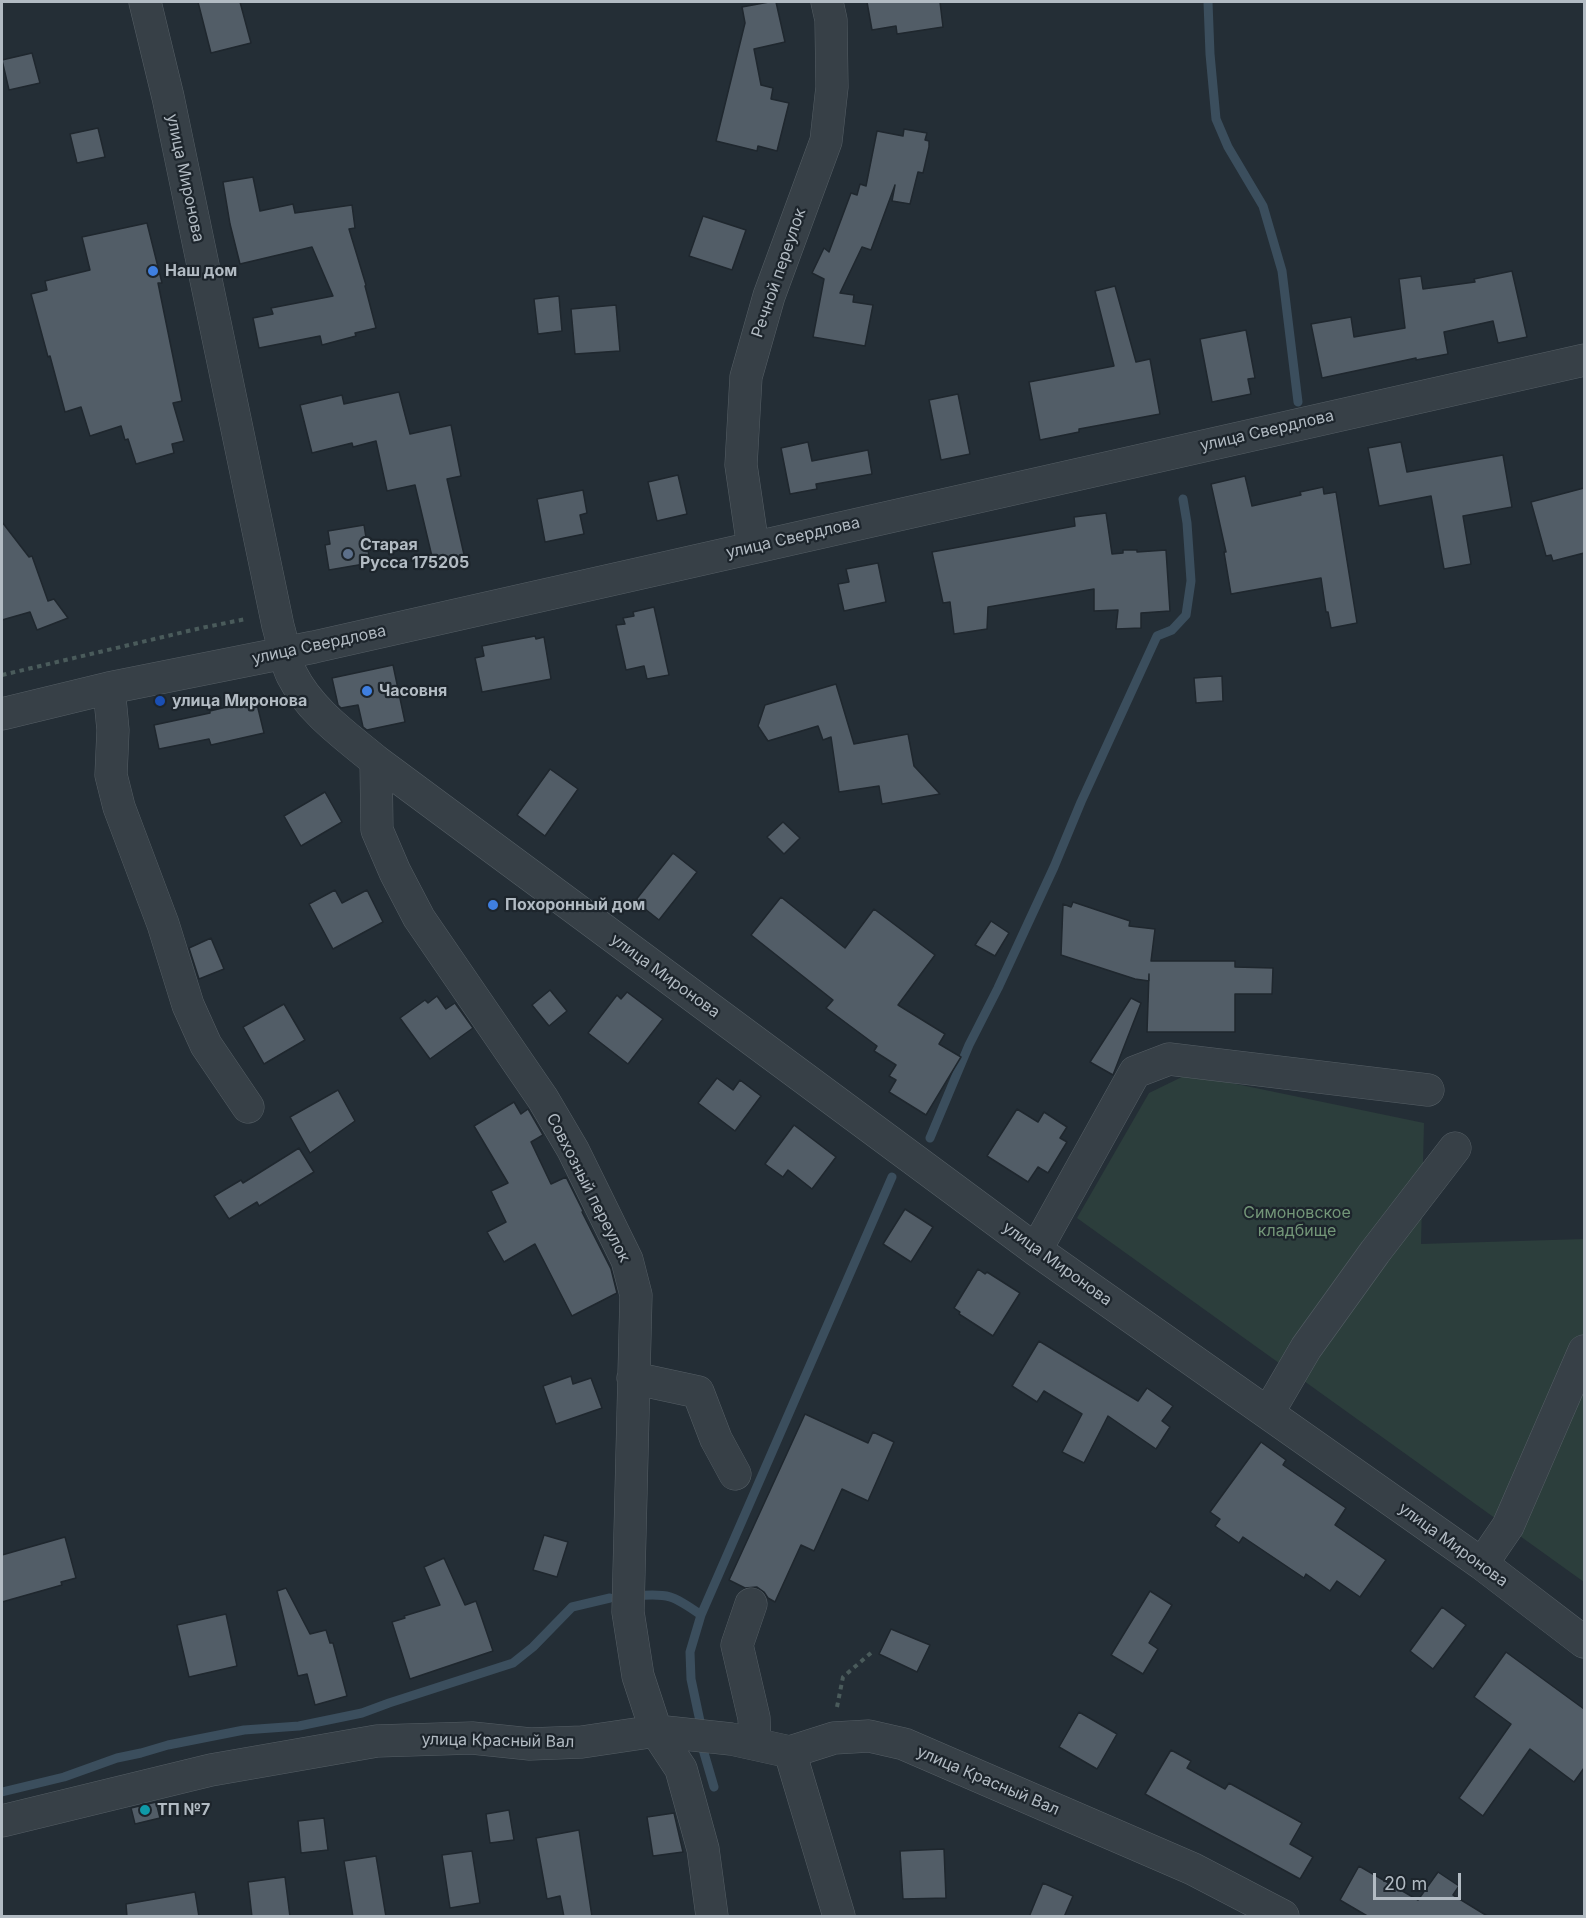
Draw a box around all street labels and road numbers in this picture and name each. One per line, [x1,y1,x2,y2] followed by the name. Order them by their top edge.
[162,112,208,244] street label: улица Миронова
[748,206,810,340] street label: Речной переулок
[1198,406,1336,456] street label: улица Свердлова
[724,513,862,563] street label: улица Свердлова
[250,621,388,669] street label: улица Свердлова
[607,930,723,1022] street label: улица Миронова
[542,1110,634,1266] street label: Совхозный переулок
[999,1218,1115,1310] street label: улица Миронова
[1395,1499,1511,1591] street label: улица Миронова
[422,1730,574,1752] street label: улица Красный Вал
[914,1742,1062,1820] street label: улица Красный Вал

